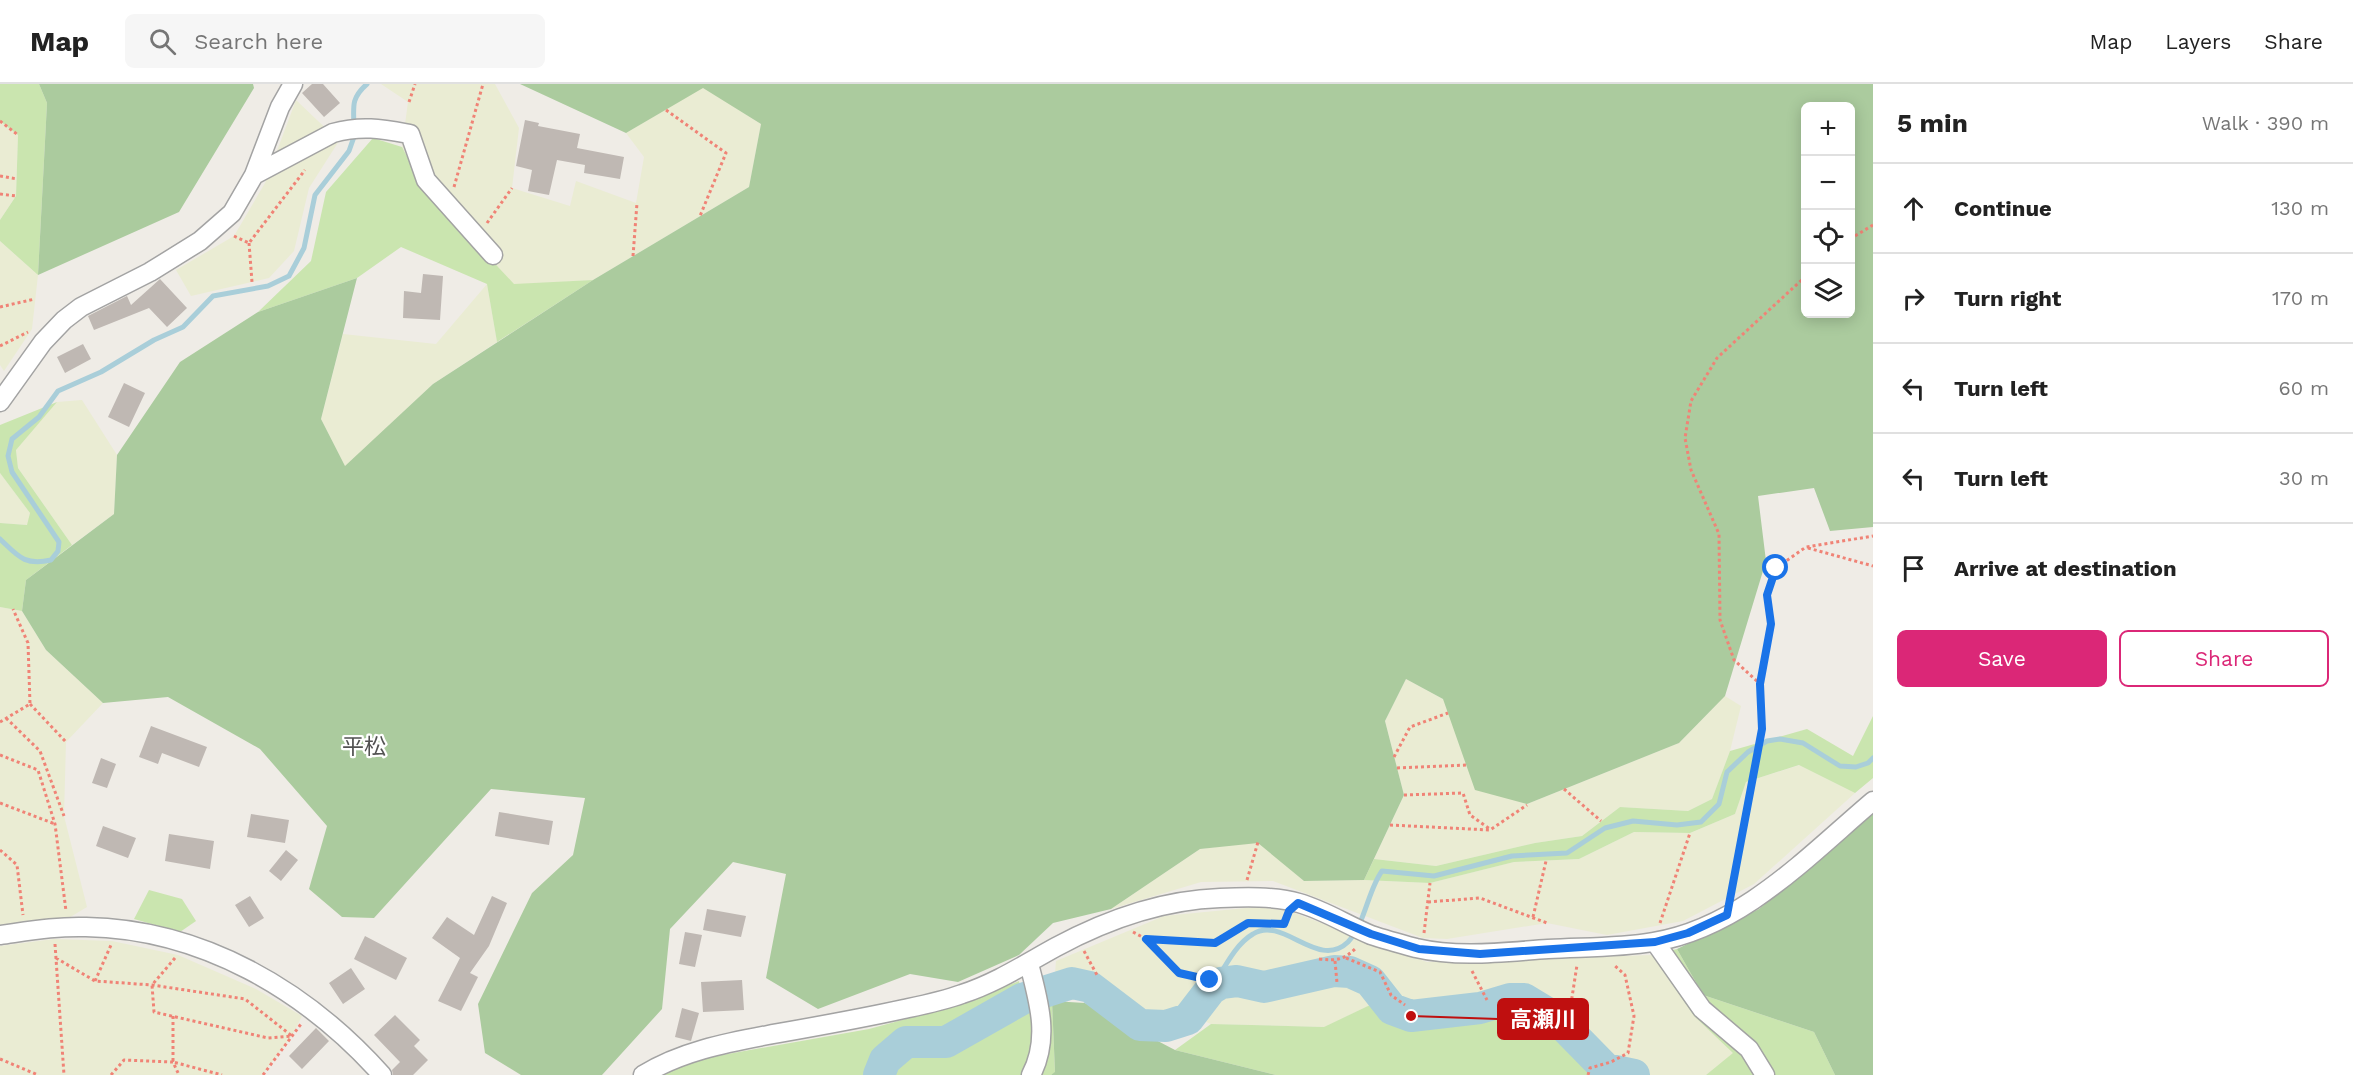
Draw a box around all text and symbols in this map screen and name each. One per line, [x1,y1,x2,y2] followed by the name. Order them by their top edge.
[125,14,545,68] search box
[30,25,89,58] text: Map
[146,25,179,58] icon: search
[194,29,323,54] text: Search here
[2089,29,2132,54] text: Map
[2165,29,2231,54] text: Layers
[2264,29,2323,54] text: Share
[1801,102,1855,318] map controls
[1801,102,1855,156] button: +
[1897,108,1968,138] text: 5 min
[2202,111,2329,135] text: Walk · 390 m
[1801,156,1855,210] button: −
[1897,192,1930,225] icon: ahead
[1954,196,2052,221] text: Continue
[2271,196,2329,220] text: 130 m
[1801,210,1855,264] button: locate
[1801,264,1855,318] button: layers
[1897,282,1930,315] icon: right
[1954,286,2061,311] text: Turn right
[2272,286,2329,310] text: 170 m
[1897,372,1930,405] icon: left
[1954,376,2048,401] text: Turn left
[2279,376,2329,400] text: 60 m
[1897,462,1930,495] icon: left
[1954,466,2048,491] text: Turn left
[2279,466,2329,490] text: 30 m
[1897,552,1930,585] icon: arrive
[1762,554,1788,580] route start
[1954,556,2177,581] text: Arrive at destination
[1897,630,2107,687] button: Save
[2119,630,2329,687] button: Share
[342,734,386,759] district label: 平松
[1196,966,1222,992] route end
[1498,999,1588,1039] callout: 高瀬川
[1510,1007,1576,1032] text: 高瀬川

